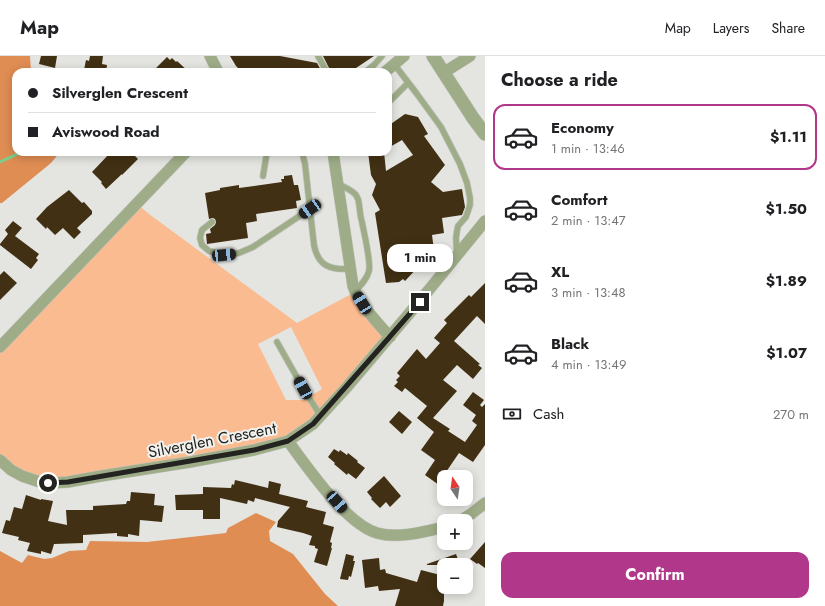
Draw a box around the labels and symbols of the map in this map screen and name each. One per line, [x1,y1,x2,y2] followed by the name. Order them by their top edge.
[297,197,323,221] car
[387,244,453,272] callout: 1 min
[212,248,236,262] car
[351,290,373,316] car
[411,293,429,311] route end
[292,375,314,401] car
[146,416,278,464] street label: Silverglen Crescent
[437,470,473,506] north arrow
[39,474,57,492] route start
[325,489,349,515] car

